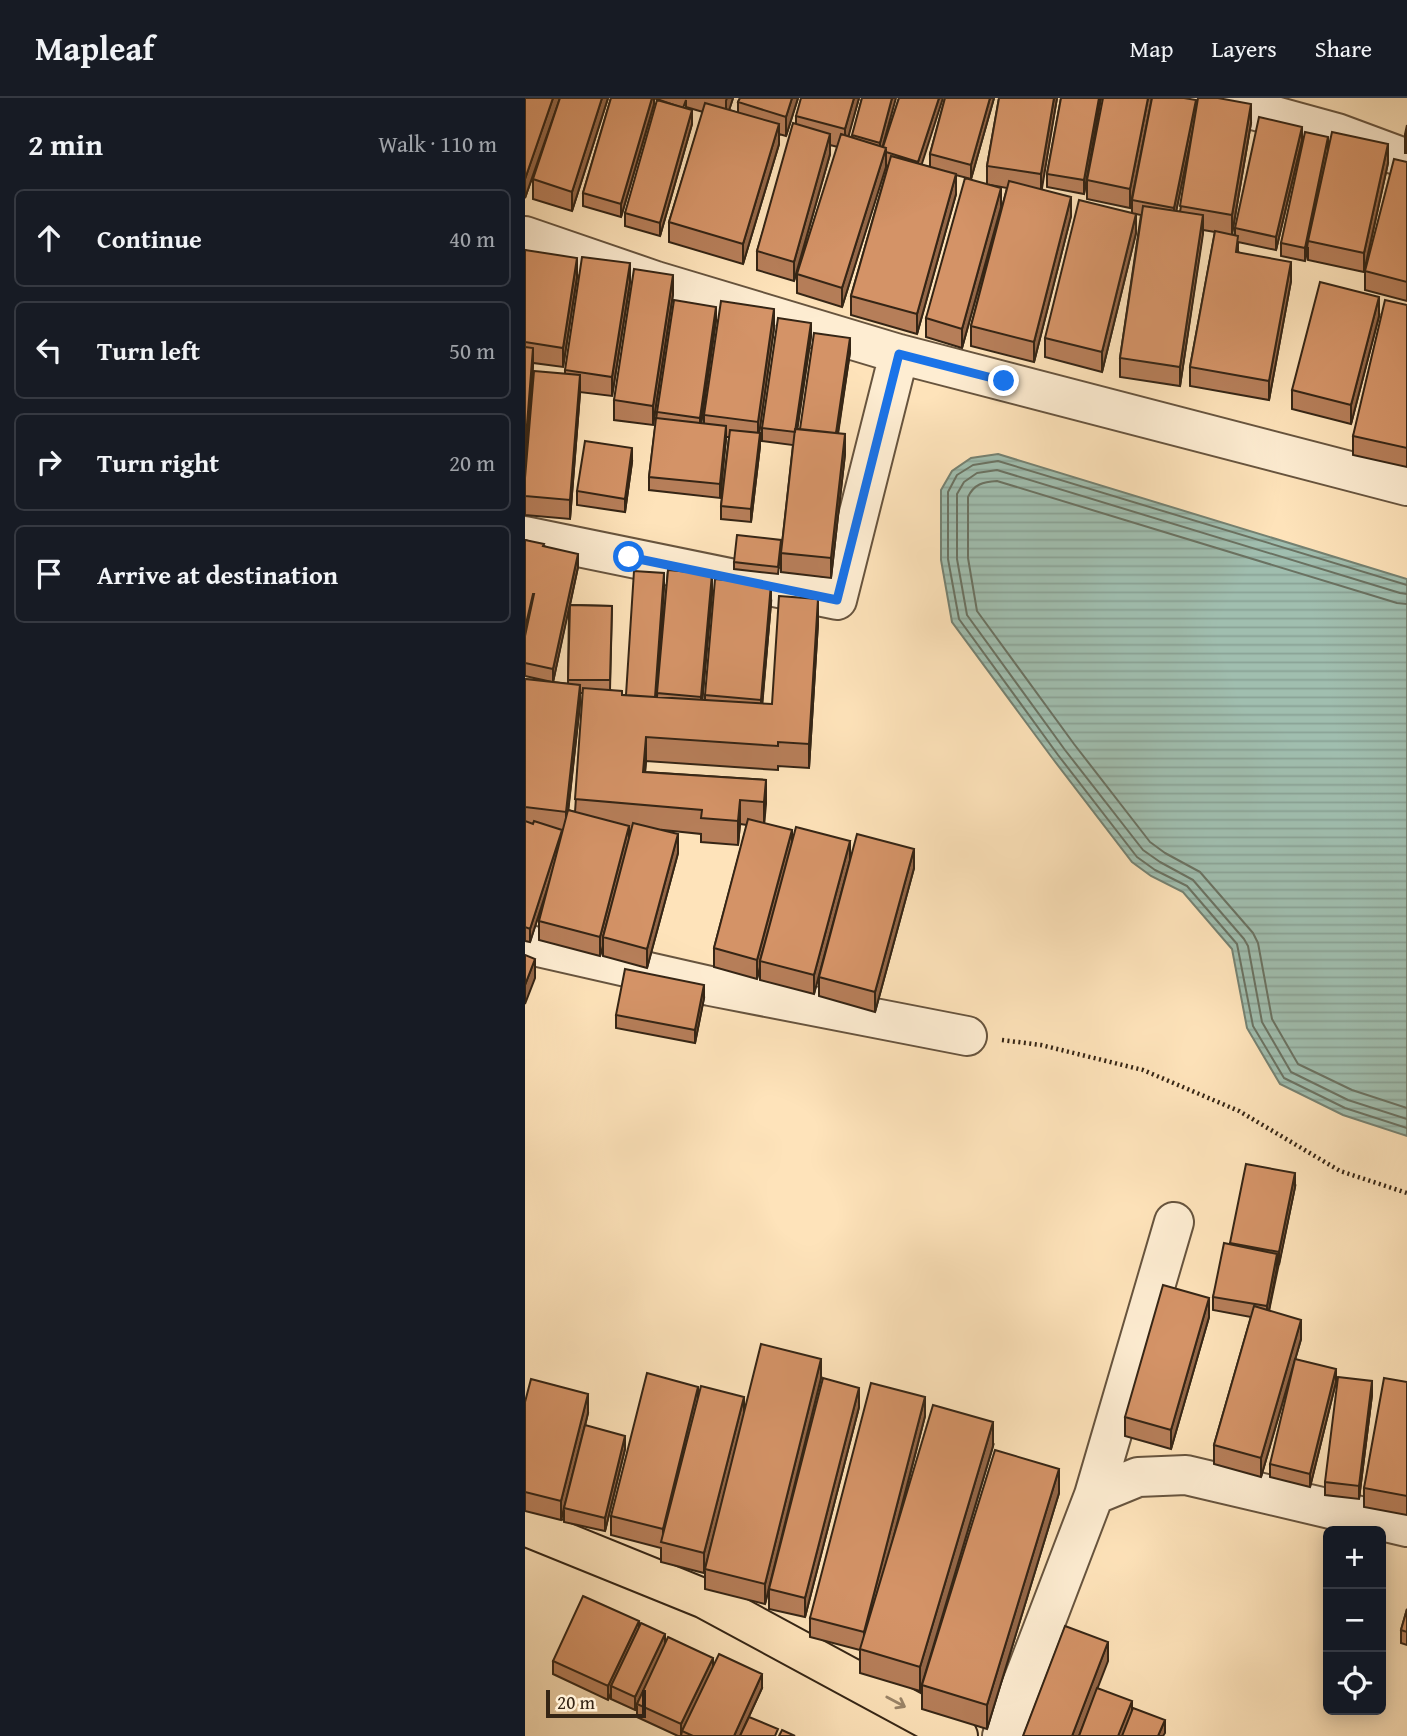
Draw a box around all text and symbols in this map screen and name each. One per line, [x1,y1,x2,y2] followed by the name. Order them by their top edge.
[35,24,154,72] text: Mapleaf
[1130,31,1173,66] text: Map
[1211,31,1277,66] text: Layers
[1315,31,1372,66] text: Share
[28,122,103,166] text: 2 min
[378,127,497,160] text: Walk · 110 m
[30,219,68,257] icon: ahead
[97,219,202,258] text: Continue
[449,222,495,255] text: 40 m
[30,331,68,369] icon: left
[97,331,200,370] text: Turn left
[449,334,495,367] text: 50 m
[988,365,1019,396] route end
[30,443,68,481] icon: right
[97,443,219,482] text: Turn right
[449,446,495,479] text: 20 m
[613,541,644,572] route start
[30,555,68,593] icon: arrive
[97,555,338,594] text: Arrive at destination
[1323,1526,1386,1715] map controls
[1323,1526,1386,1589] button: +
[1323,1589,1386,1652] button: −
[1323,1652,1386,1715] button: locate
[546,1687,646,1719] scale bar
[557,1688,595,1716] text: 20 m
[885,1696,905,1710] one-way arrow

